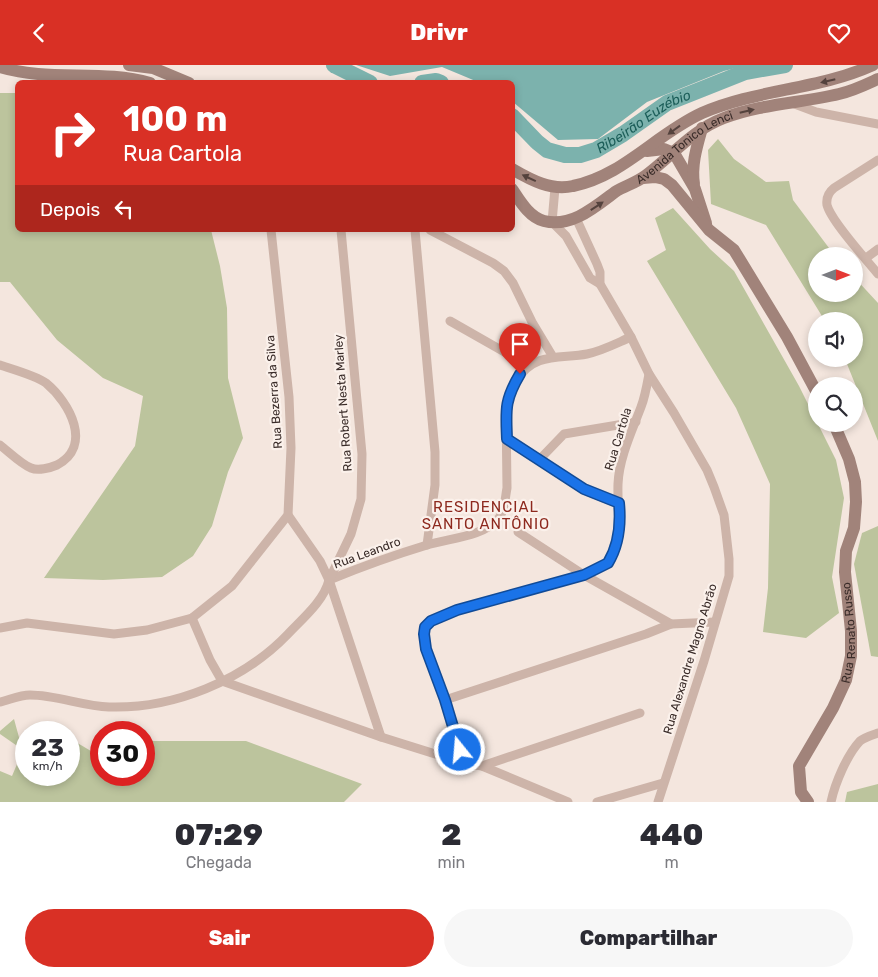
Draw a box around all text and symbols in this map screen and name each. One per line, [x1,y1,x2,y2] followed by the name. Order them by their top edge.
[25,19,53,47] icon: back
[410,19,468,46] text: Drivr
[825,19,853,47] icon: heart
[820,77,835,85] one-way arrow
[593,86,693,157] water label: Ribeirão Euzébio
[123,98,228,140] text: 100 m
[40,100,105,165] icon: right
[740,107,755,115] one-way arrow
[634,108,735,187] street label: Avenida Tonico Lenci
[668,124,681,135] one-way arrow
[123,140,242,167] text: Rua Cartola
[522,173,536,181] one-way arrow
[110,195,138,223] icon: left
[40,198,100,221] text: Depois
[591,201,604,211] one-way arrow
[808,247,862,303] north arrow
[808,247,863,432] map controls
[808,312,863,367] button: sound
[499,323,541,374] pin
[506,330,534,358] icon: arrive
[331,334,355,472] street label: Rua Robert Nesta Marley
[263,335,285,449] street label: Rua Bezerra da Silva
[808,377,863,432] button: search
[602,406,634,472] street label: Rua Cartola
[422,498,550,533] district label: RESIDENCIAL SANTO ANTÔNIO
[332,534,403,572] street label: Rua Leandro
[838,581,858,685] street label: Rua Renato Russo
[660,582,720,736] street label: Rua Alexandre Magno Abrão
[90,721,155,786] speed limit sign: 30
[433,723,485,775] position arrow
[31,733,64,762] text: 23
[33,759,62,773] text: km/h
[175,817,263,853] text: 07:29
[441,817,462,853] text: 2
[640,817,703,853] text: 440
[186,853,252,872] text: Chegada
[437,853,465,872] text: min
[665,853,679,872] text: m
[25,909,434,967] button: Sair
[444,909,853,967] button: Compartilhar

